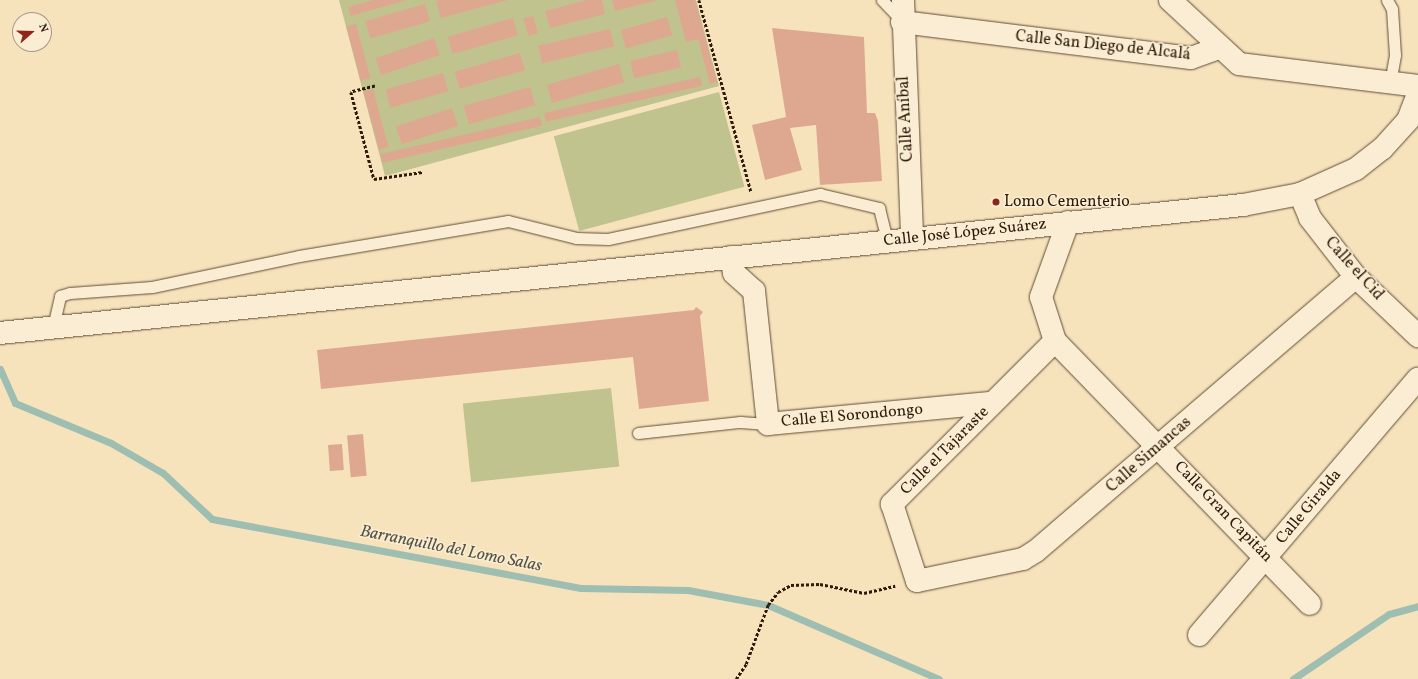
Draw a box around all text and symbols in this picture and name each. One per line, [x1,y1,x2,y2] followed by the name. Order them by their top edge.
[12,12,52,52] north arrow
[34,22,51,34] text: N
[1014,27,1192,65] street label: Calle San Diego de Alcalá
[894,76,918,162] street label: Calle Aníbal
[1004,192,1130,212] place label: Lomo Cementerio
[991,197,1001,207] marker: Lomo Cementerio
[883,215,1047,251] street label: Calle José López Suárez
[1321,233,1387,305] street label: Calle el Cid
[780,400,924,432] street label: Calle El Sorondongo
[897,403,993,499] street label: Calle el Tajaraste
[1103,413,1195,497] street label: Calle Simancas
[1170,457,1276,567] street label: Calle Gran Capitán
[1272,466,1346,548] street label: Calle Giralda
[358,521,544,577] water label: Barranquillo del Lomo Salas

